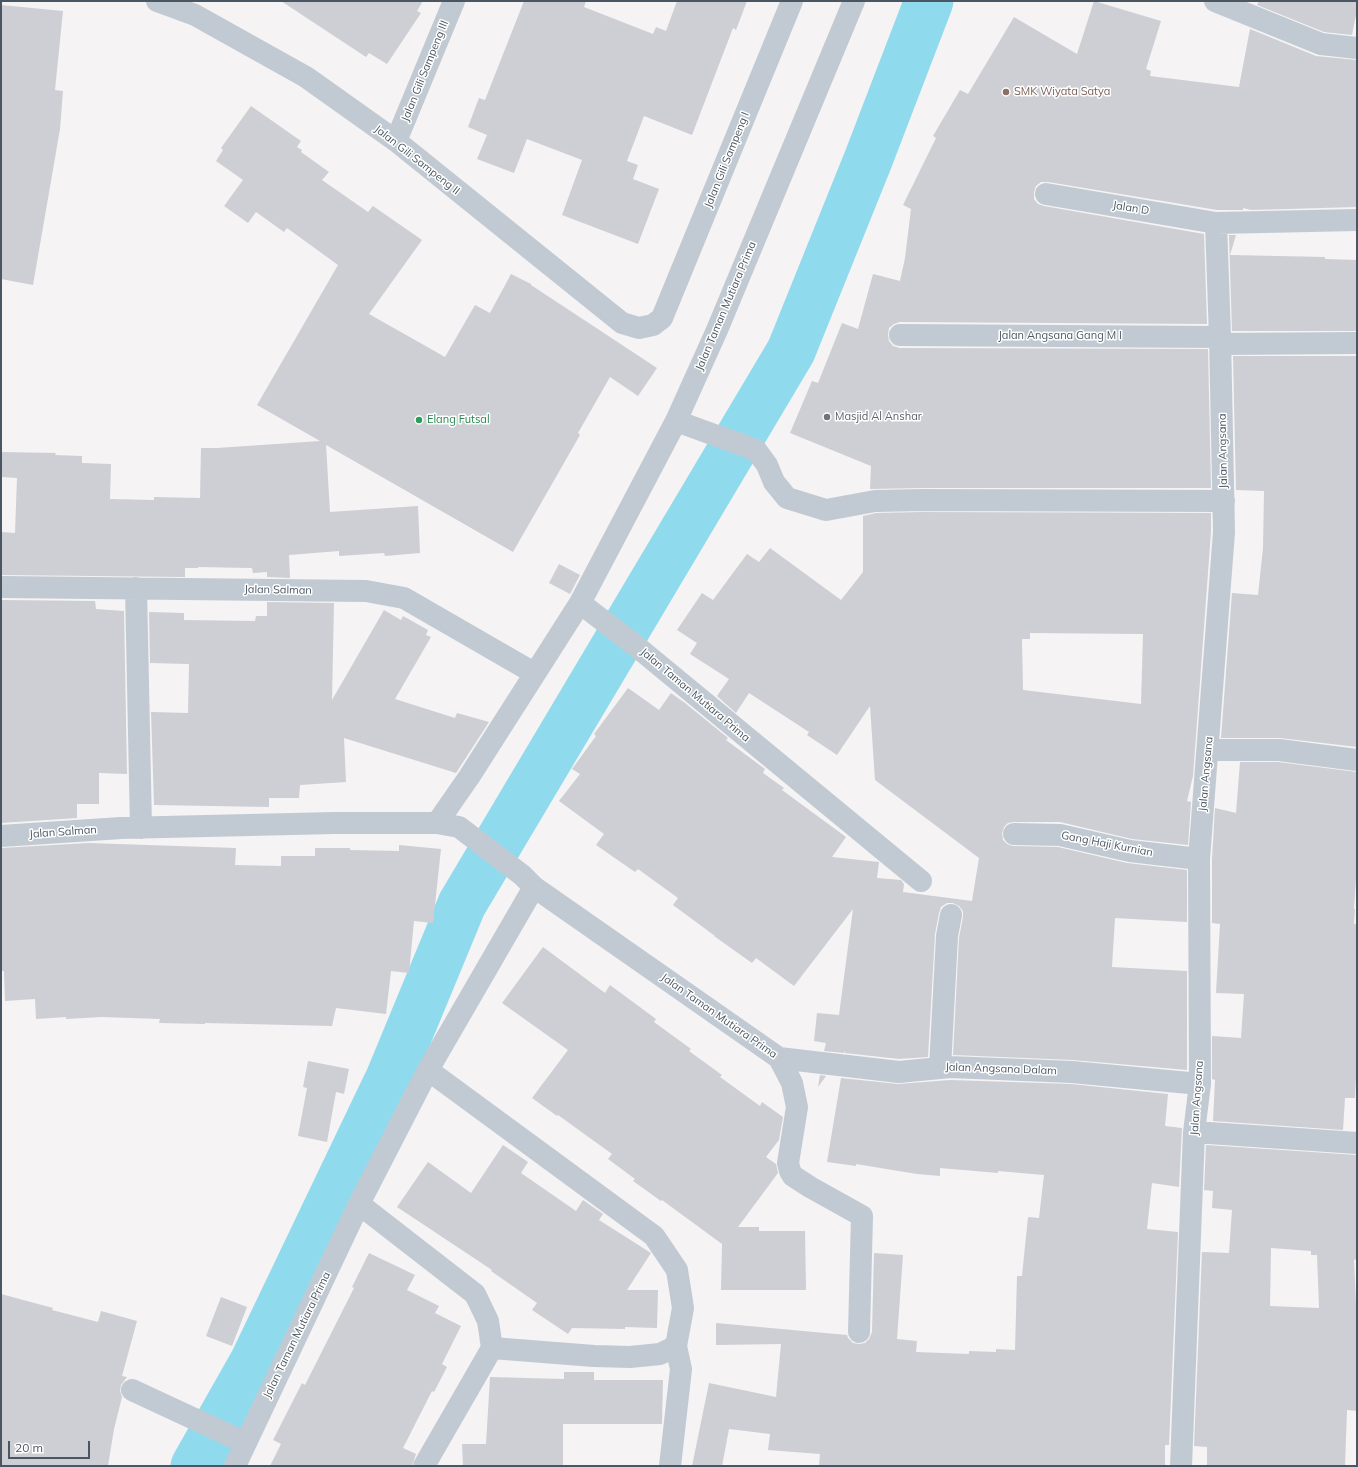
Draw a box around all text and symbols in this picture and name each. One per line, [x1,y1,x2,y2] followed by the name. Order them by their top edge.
[399,19,451,123] street label: Jalan Gili Sampeng III
[1014,85,1110,99] place label: SMK Wiyata Satya
[1001,87,1011,97] marker: SMK Wiyata Satya
[702,110,752,210] street label: Jalan Gili Sampeng I
[372,123,462,197] street label: Jalan Gili Sampeng II
[1112,199,1150,217] street label: Jalan D
[693,239,759,373] street label: Jalan Taman Mutiara Prima
[998,329,1122,343] street label: Jalan Angsana Gang M I
[835,410,922,424] place label: Masjid Al Anshar
[822,412,832,422] marker: Masjid Al Anshar
[427,413,490,427] place label: Elang Futsal
[1216,413,1230,489] street label: Jalan Angsana
[414,415,424,425] marker: Elang Futsal
[244,583,312,597] street label: Jalan Salman
[638,645,752,745] street label: Jalan Taman Mutiara Prima
[1196,736,1216,812] street label: Jalan Angsana
[29,823,97,841] street label: Jalan Salman
[1060,829,1154,859] street label: Gang Haji Kurnian
[658,971,780,1061] street label: Jalan Taman Mutiara Prima
[945,1060,1057,1078] street label: Jalan Angsana Dalam
[1188,1060,1206,1136] street label: Jalan Angsana
[261,1270,333,1400] street label: Jalan Taman Mutiara Prima
[10,1433,92,1459] scale bar
[15,1440,43,1455] text: 20 m

